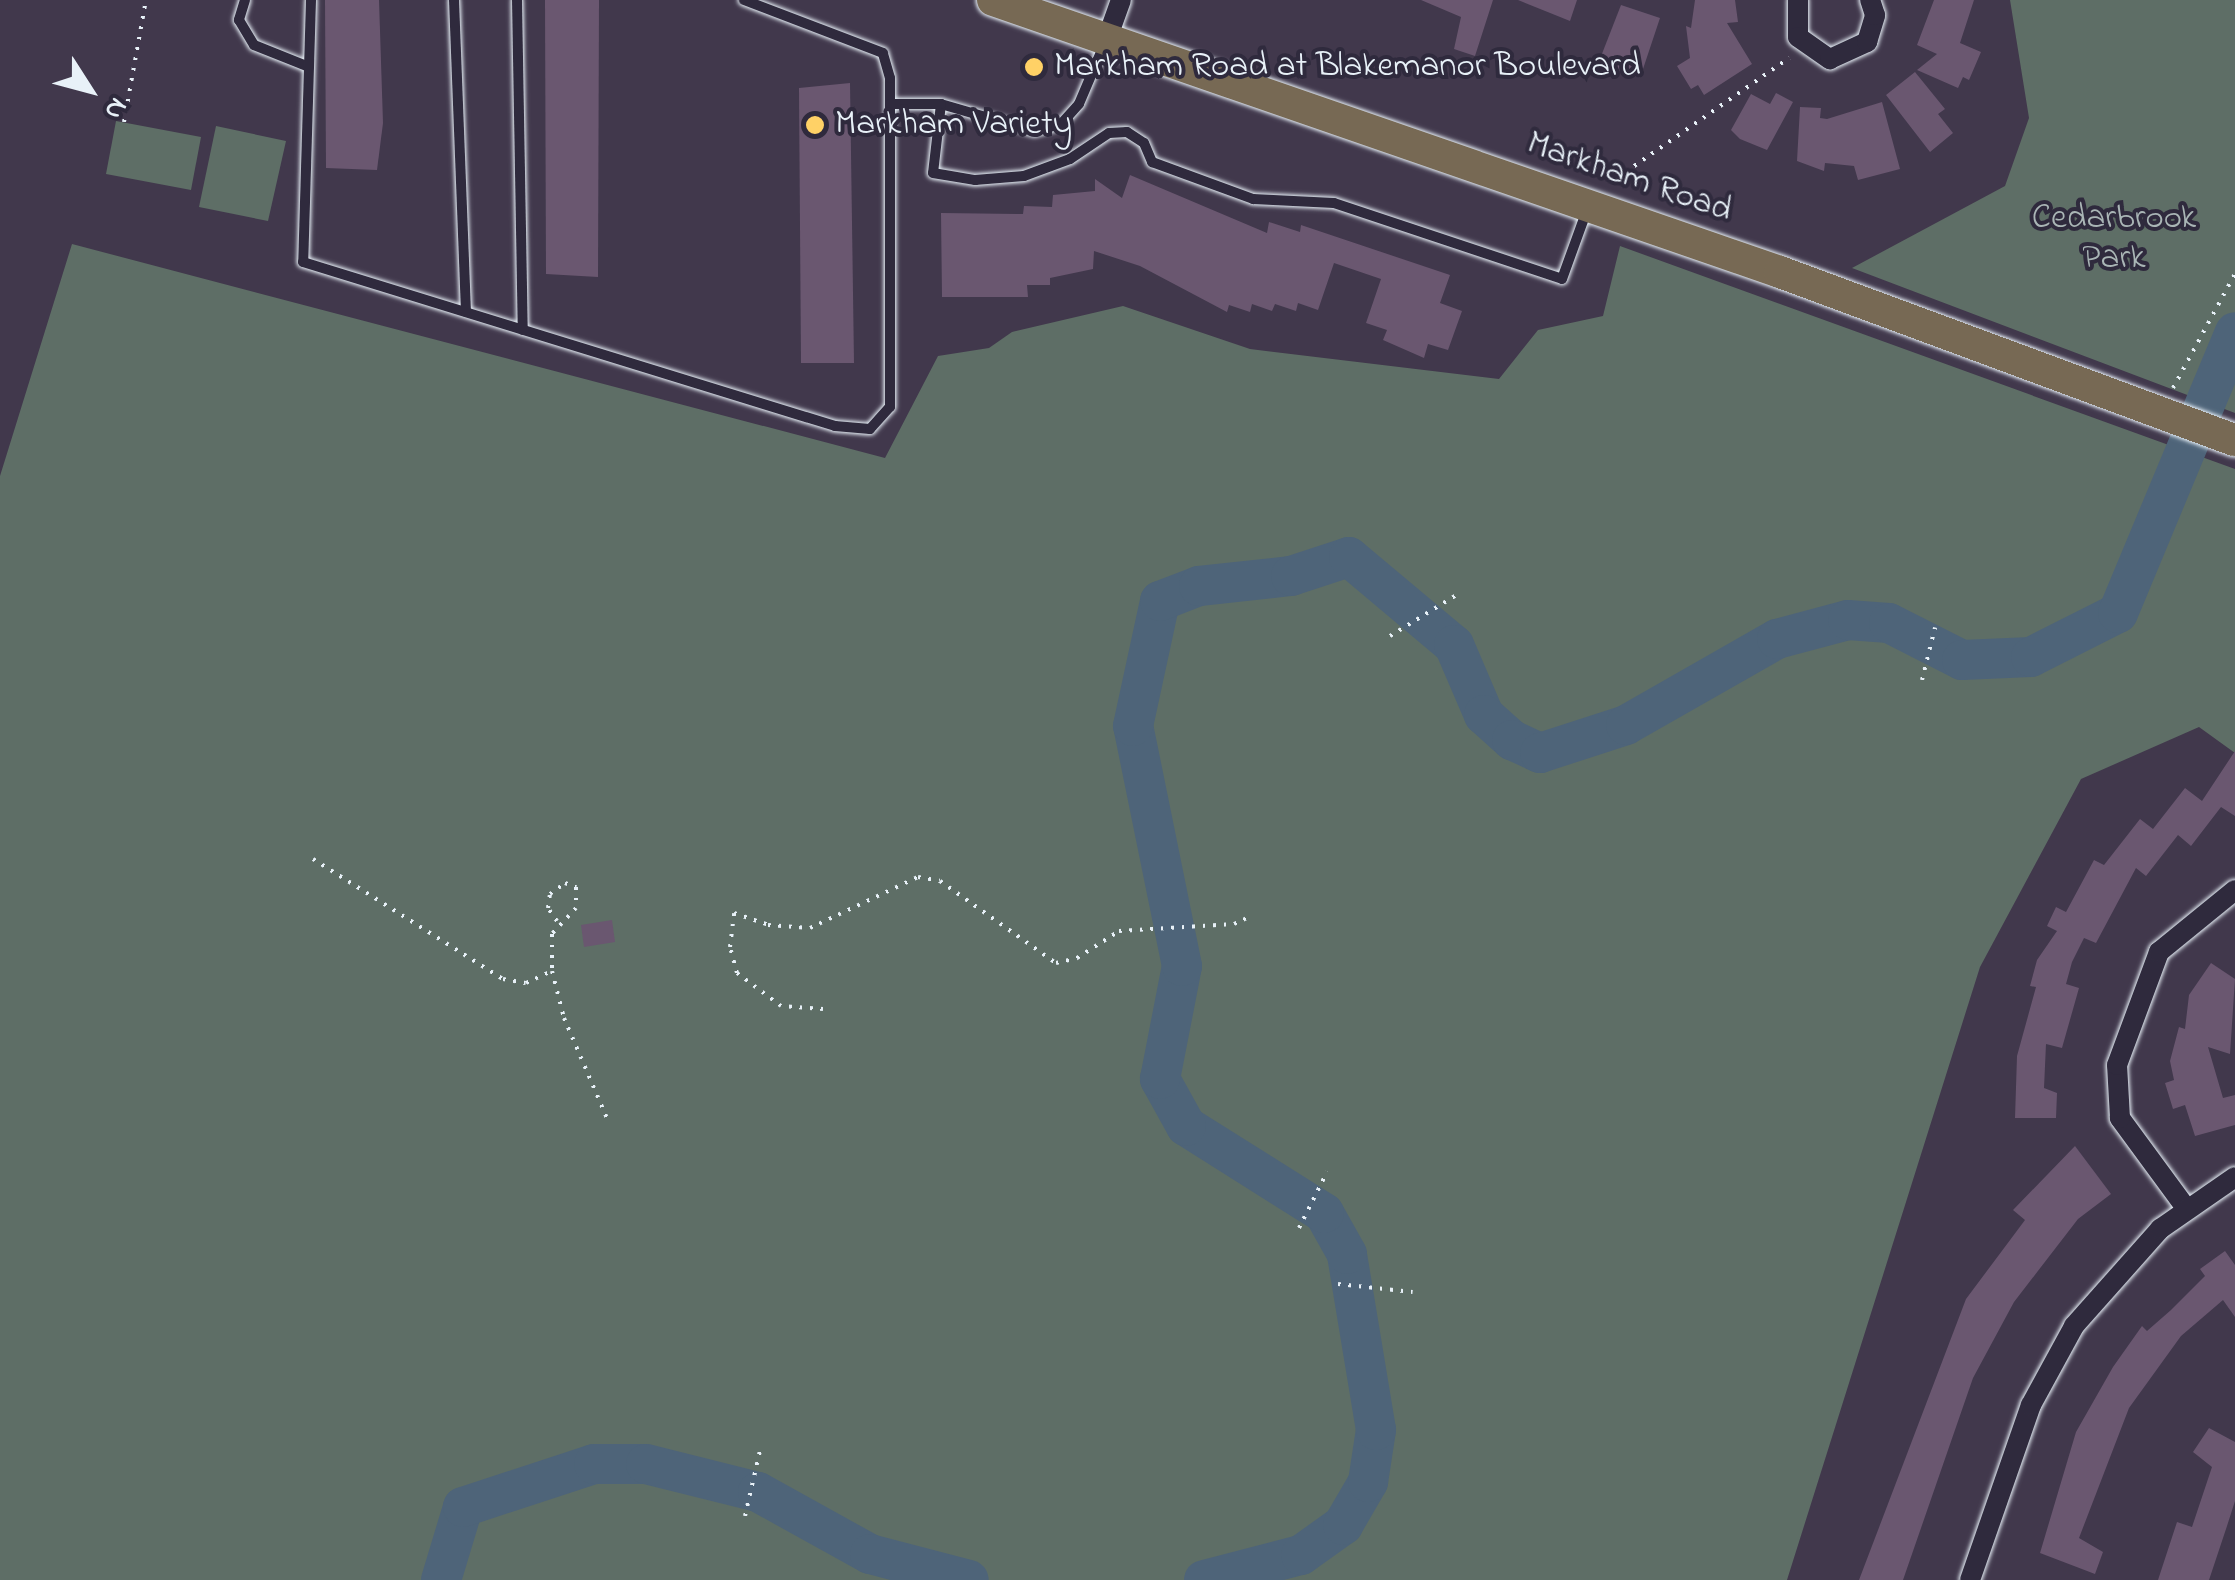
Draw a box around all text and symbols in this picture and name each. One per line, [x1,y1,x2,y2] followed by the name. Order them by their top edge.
[40,40,140,140] north arrow
[1054,46,1641,88] place label: Markham Road at Blakemanor Boulevard
[1023,56,1045,78] marker: Markham Road at Blakemanor Boulevard
[93,88,137,128] text: N
[835,104,1072,146] place label: Markham Variety
[804,114,826,136] marker: Markham Variety
[1521,123,1737,233] street label: Markham Road
[2032,198,2196,280] park label: Cedarbrook Park

